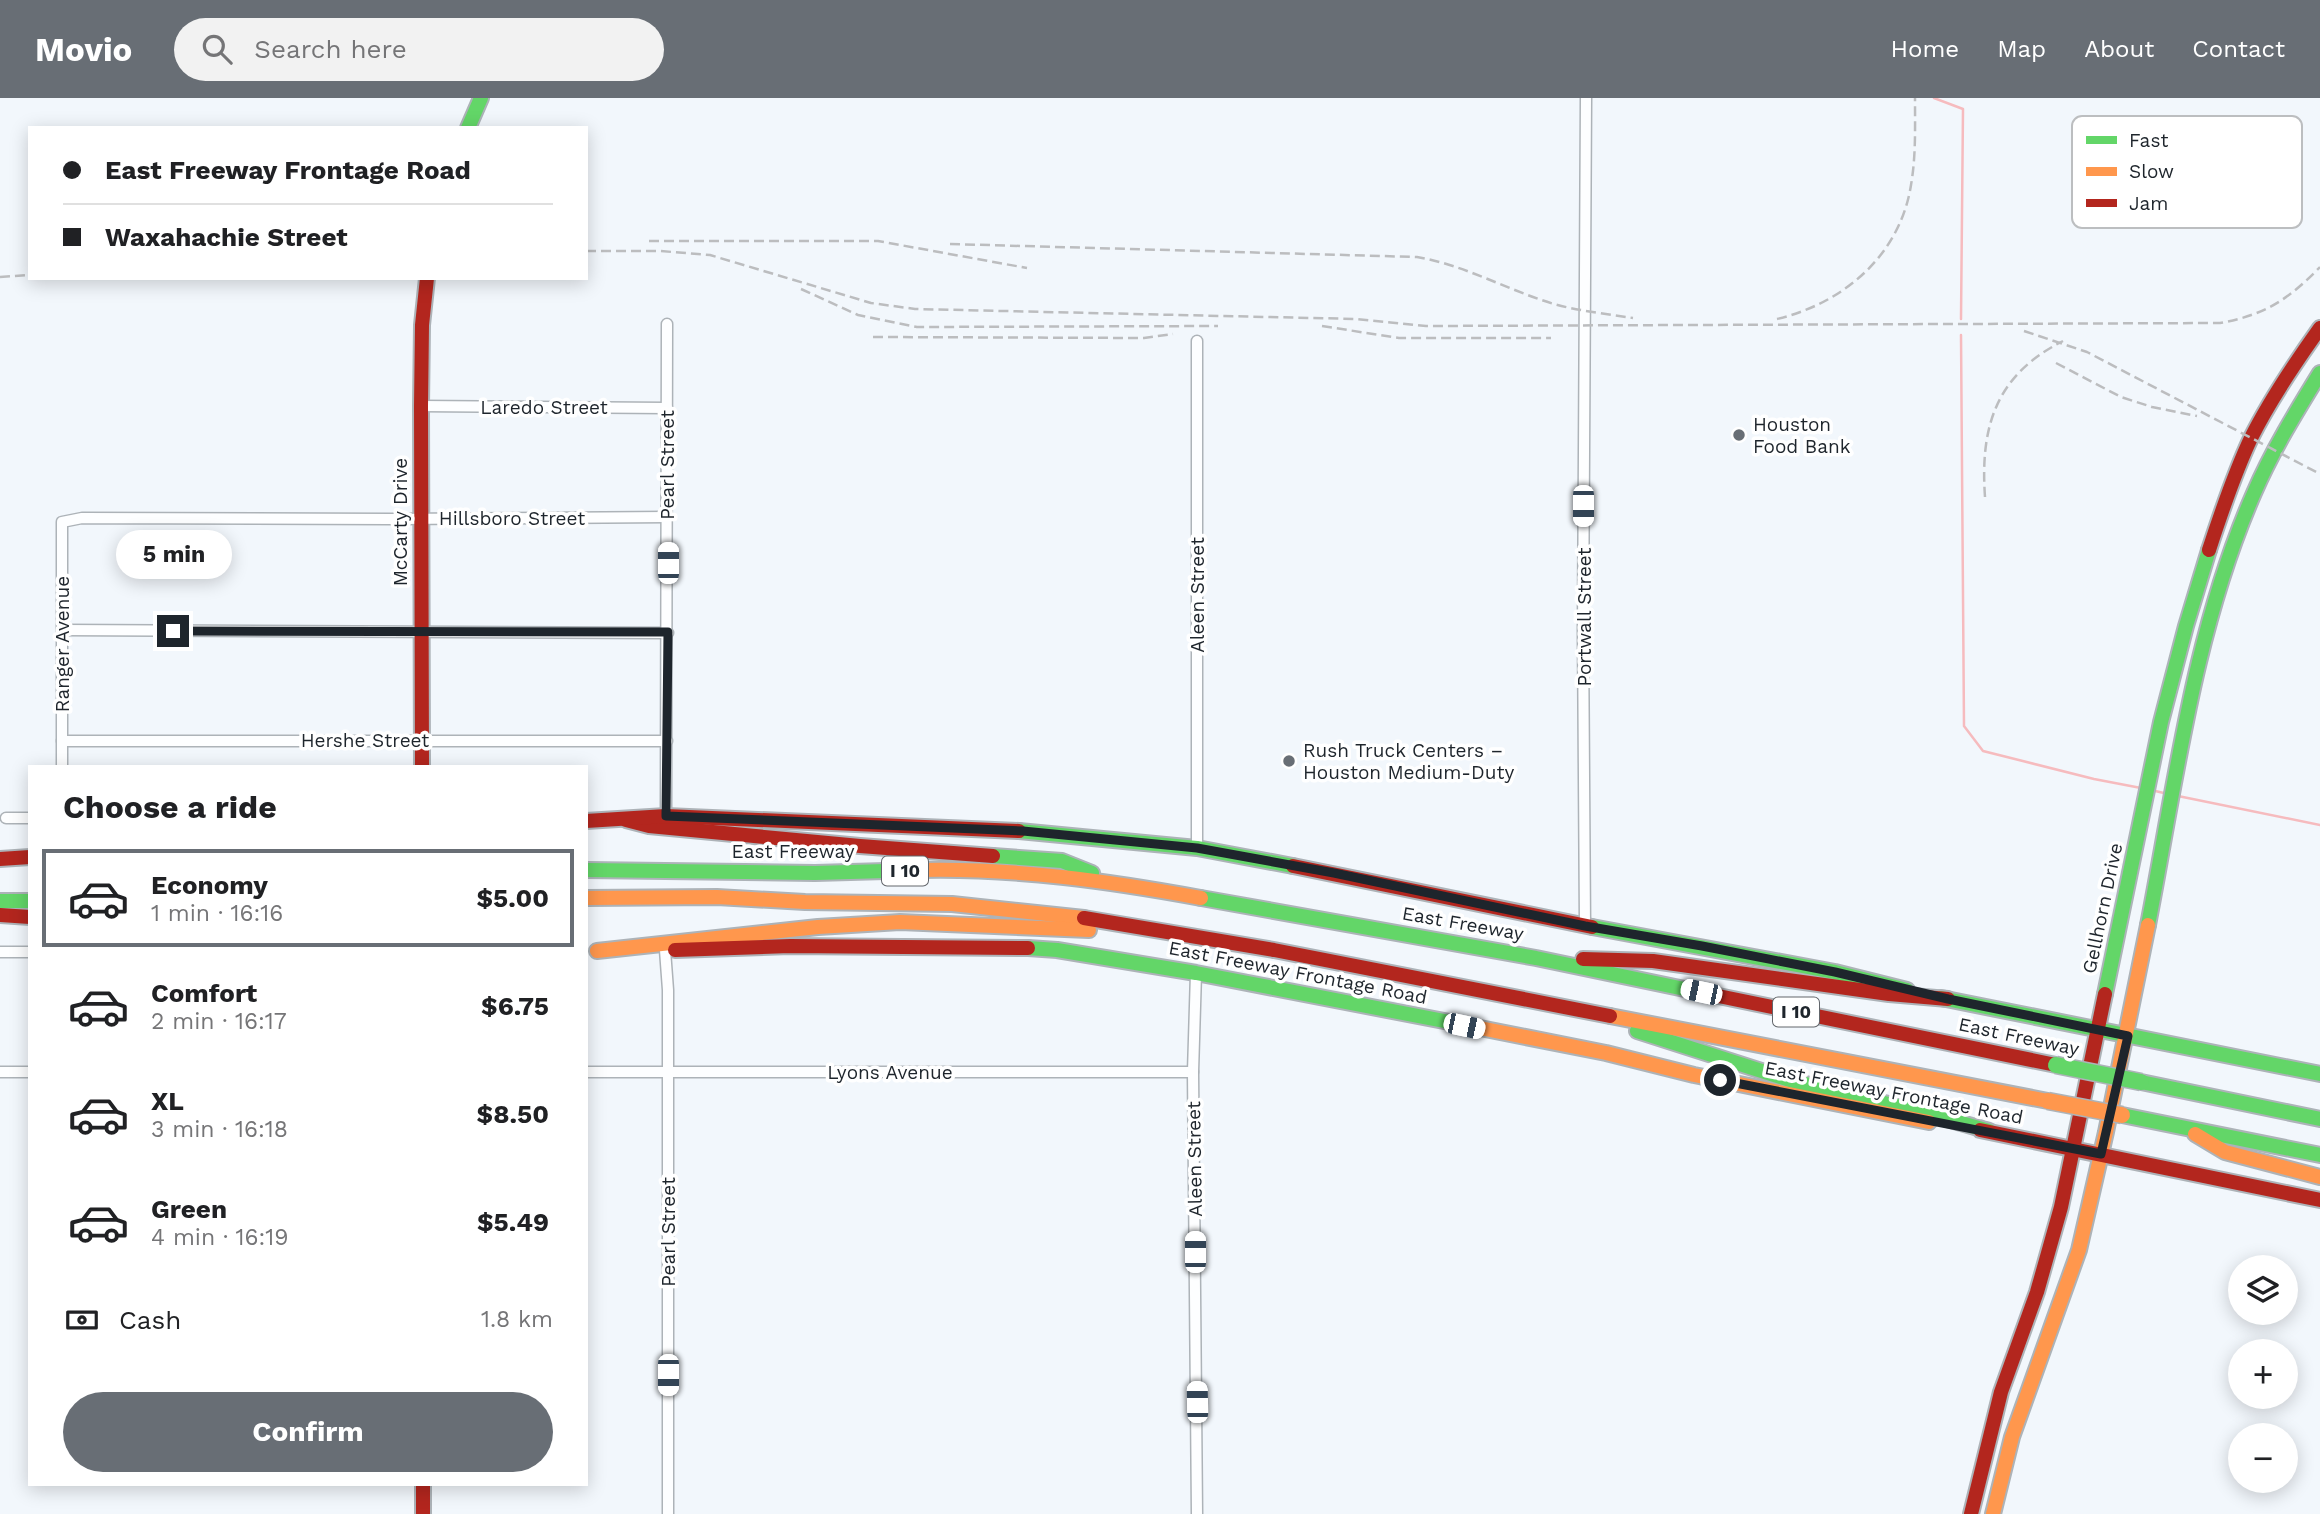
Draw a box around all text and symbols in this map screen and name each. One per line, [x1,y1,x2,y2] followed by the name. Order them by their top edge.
[174,18,664,81] search box
[35,30,132,69] text: Movio
[198,30,236,68] icon: search
[254,34,407,64] text: Search here
[1891,35,1959,63] text: Home
[1997,35,2046,63] text: Map
[2084,35,2154,63] text: About
[2192,35,2285,63] text: Contact
[2072,116,2302,228] legend
[2129,129,2168,152] text: Fast
[105,155,471,185] text: East Freeway Frontage Road
[2129,160,2174,183] text: Slow
[2129,192,2168,215] text: Jam
[105,222,348,252] text: Waxahachie Street
[480,396,608,419] street label: Laredo Street
[656,410,679,520] street label: Pearl Street
[1753,413,1851,458] place label: Houston Food Bank
[1731,427,1747,443] marker: Houston Food Bank
[389,458,412,586] street label: McCarty Drive
[1573,485,1594,527] car
[439,507,585,530] street label: Hillsboro Street
[115,530,231,578] callout: 5 min
[1186,537,1209,653] street label: Aleen Street
[143,541,205,568] text: 5 min
[658,542,679,584] car
[1573,547,1596,687] street label: Portwall Street
[51,576,74,712] street label: Ranger Avenue
[157,615,189,647] route end
[301,729,429,752] street label: Hershe Street
[1303,739,1514,784] place label: Rush Truck Centers – Houston Medium-Duty
[1281,753,1297,769] marker: Rush Truck Centers – Houston Medium-Duty
[63,788,277,826] text: Choose a ride
[732,840,855,863] street label: East Freeway
[2077,841,2128,975] street label: Gellhorn Drive
[882,856,928,886] road number: I 10
[67,867,130,930] icon: car
[151,870,268,900] text: Economy
[476,883,549,913] text: $5.00
[151,900,283,927] text: 1 min · 16:16
[1400,901,1526,946] street label: East Freeway
[1167,936,1429,1009] street label: East Freeway Frontage Road
[67,975,130,1038] icon: car
[1679,977,1724,1007] car
[151,978,257,1008] text: Comfort
[481,991,549,1021] text: $6.75
[1773,998,1819,1027] road number: I 10
[151,1008,287,1035] text: 2 min · 16:17
[1442,1011,1487,1041] car
[1956,1012,2082,1061] street label: East Freeway
[1763,1056,2025,1129] street label: East Freeway Frontage Road
[827,1061,953,1084] street label: Lyons Avenue
[1704,1064,1736,1096] route start
[67,1083,130,1146] icon: car
[151,1086,184,1116] text: XL
[477,1099,549,1129] text: $8.50
[1182,1101,1207,1217] street label: Aleen Street
[151,1116,288,1143] text: 3 min · 16:18
[657,1177,680,1287] street label: Pearl Street
[67,1191,130,1254] icon: car
[151,1194,227,1224] text: Green
[477,1207,549,1237] text: $5.49
[151,1224,289,1251] text: 4 min · 16:19
[1185,1231,1206,1273] car
[2228,1255,2298,1493] map controls
[2228,1255,2298,1325] button: layers
[63,1301,101,1339] icon: cash
[119,1305,181,1335] text: Cash
[481,1306,553,1333] text: 1.8 km
[2228,1339,2298,1409] button: +
[658,1354,679,1396] car
[1187,1381,1208,1423] car
[63,1392,553,1472] button: Confirm
[2228,1423,2298,1493] button: −

